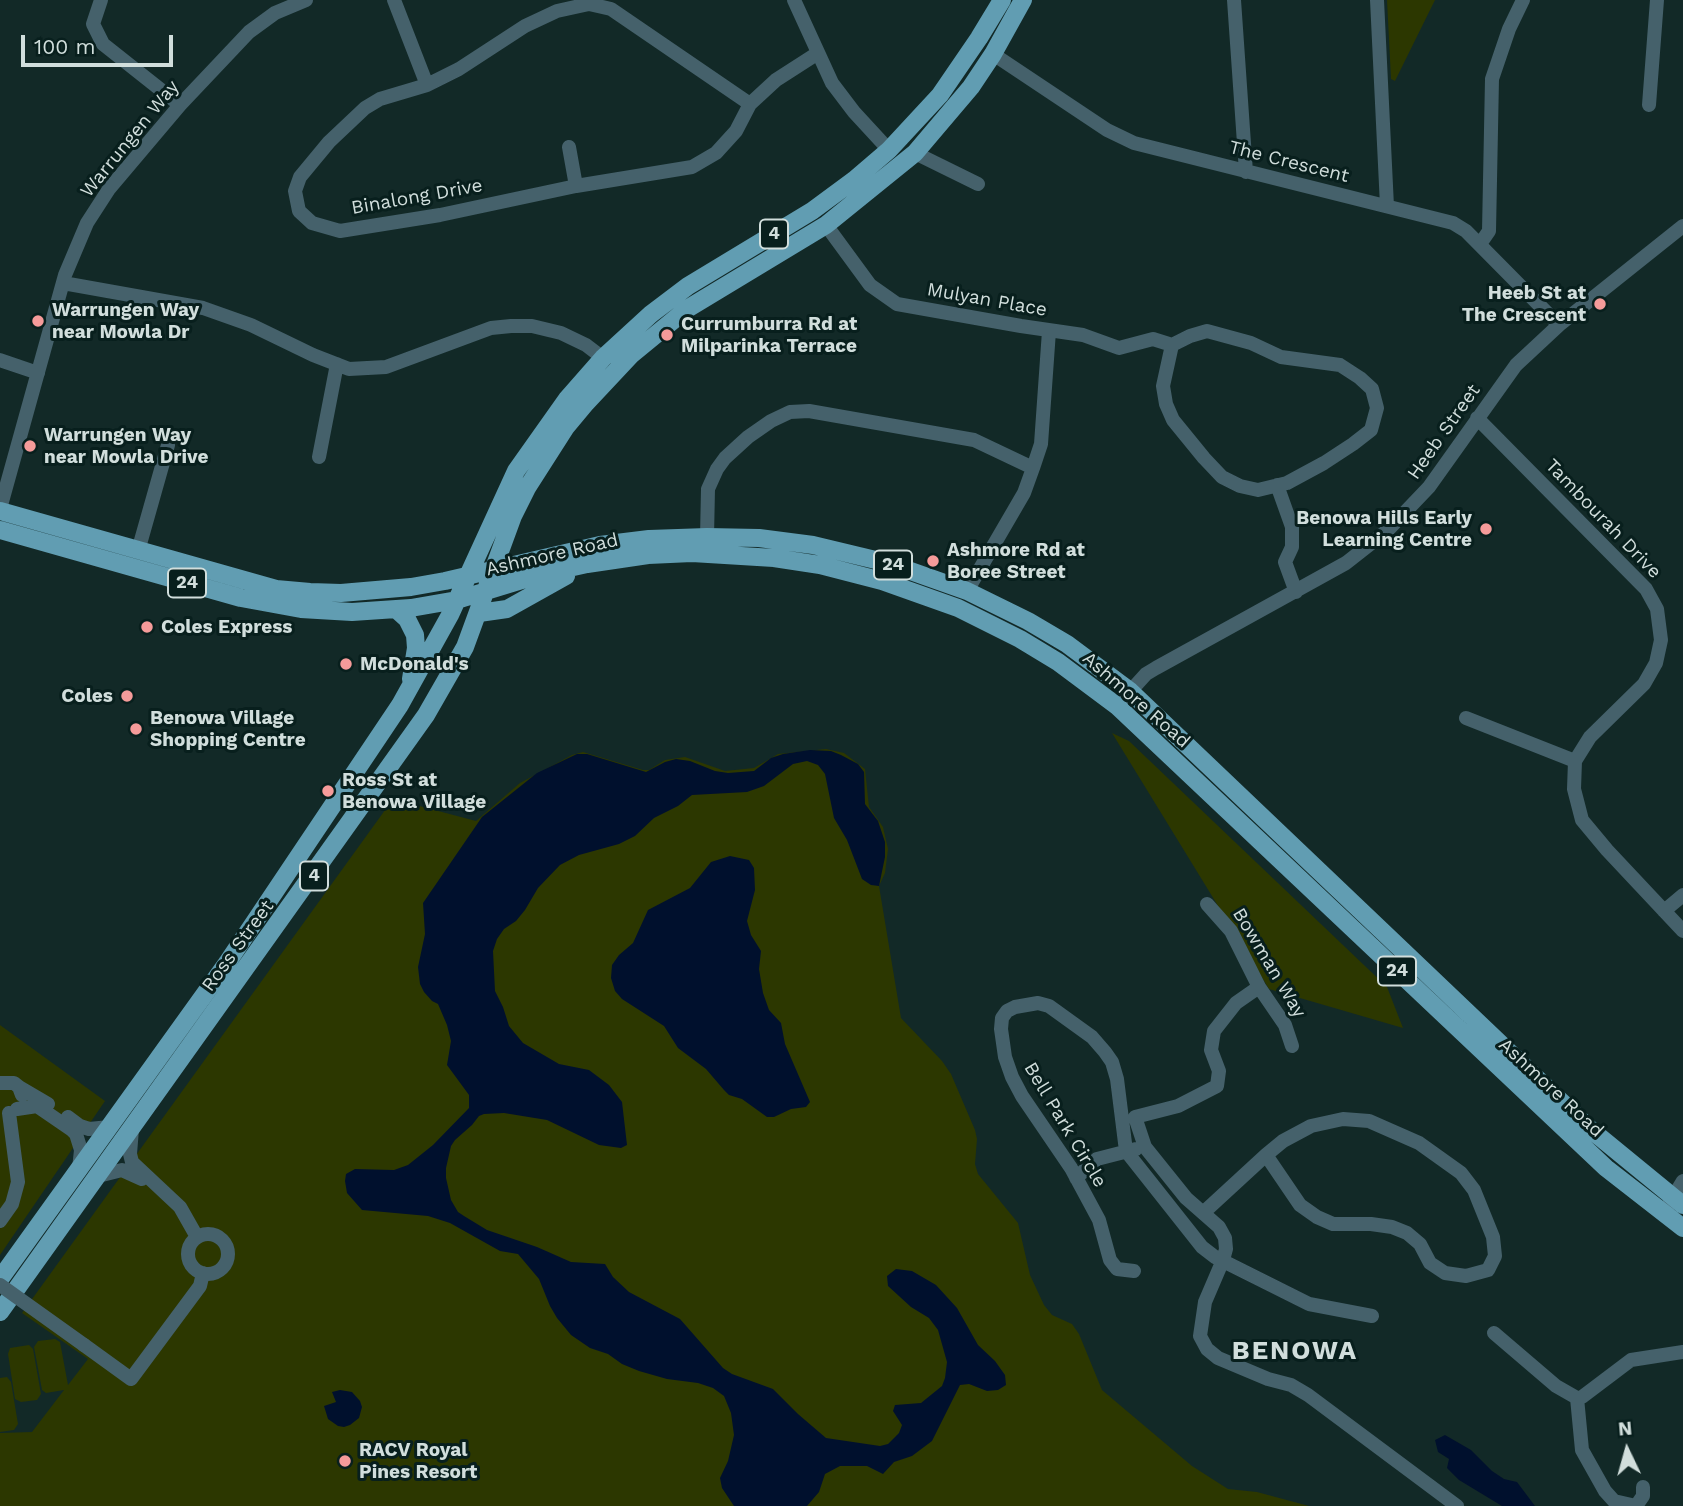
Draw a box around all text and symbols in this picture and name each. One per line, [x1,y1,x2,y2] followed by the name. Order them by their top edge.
[24,21,177,65] scale bar
[34,34,96,59] text: 100 m
[76,76,184,202] street label: Warrungen Way
[1227,136,1351,188] street label: The Crescent
[350,174,484,220] street label: Binalong Drive
[760,220,788,248] road number: 4
[925,278,1049,322] street label: Mulyan Place
[1462,282,1586,326] place label: Heeb St at The Crescent
[1592,296,1608,312] marker: Heeb St at The Crescent
[52,299,199,343] place label: Warrungen Way near Mowla Dr
[30,313,46,329] marker: Warrungen Way near Mowla Dr
[681,313,857,357] place label: Currumburra Rd at Milparinka Terrace
[659,327,675,343] marker: Currumburra Rd at Milparinka Terrace
[1403,380,1485,484] street label: Heeb Street
[44,424,208,468] place label: Warrungen Way near Mowla Drive
[22,438,38,454] marker: Warrungen Way near Mowla Drive
[1540,455,1666,583] street label: Tambourah Drive
[1296,507,1472,551] place label: Benowa Hills Early Learning Centre
[1478,521,1494,537] marker: Benowa Hills Early Learning Centre
[484,529,620,581] street label: Ashmore Road
[947,539,1085,583] place label: Ashmore Rd at Boree Street
[874,550,912,580] road number: 24
[925,553,941,569] marker: Ashmore Rd at Boree Street
[168,568,206,598] road number: 24
[161,616,292,638] place label: Coles Express
[139,619,155,635] marker: Coles Express
[1078,647,1194,753] street label: Ashmore Road
[360,653,469,675] place label: McDonald's
[338,656,354,672] marker: McDonald's
[61,685,113,707] place label: Coles
[119,688,135,704] marker: Coles
[150,707,306,751] place label: Benowa Village Shopping Centre
[128,721,144,737] marker: Benowa Village Shopping Centre
[342,769,486,813] place label: Ross St at Benowa Village
[320,783,336,799] marker: Ross St at Benowa Village
[300,862,328,890] road number: 4
[197,896,279,996] street label: Ross Street
[1227,904,1311,1022] street label: Bowman Way
[1378,956,1416,986] road number: 24
[1494,1034,1608,1142] street label: Ashmore Road
[1019,1058,1111,1192] street label: Bell Park Circle
[1233,1335,1357,1367] district label: BENOWA
[1592,1415,1662,1485] north arrow
[1617,1417,1633,1441] text: N
[359,1439,477,1483] place label: RACV Royal Pines Resort
[337,1453,353,1469] marker: RACV Royal Pines Resort

